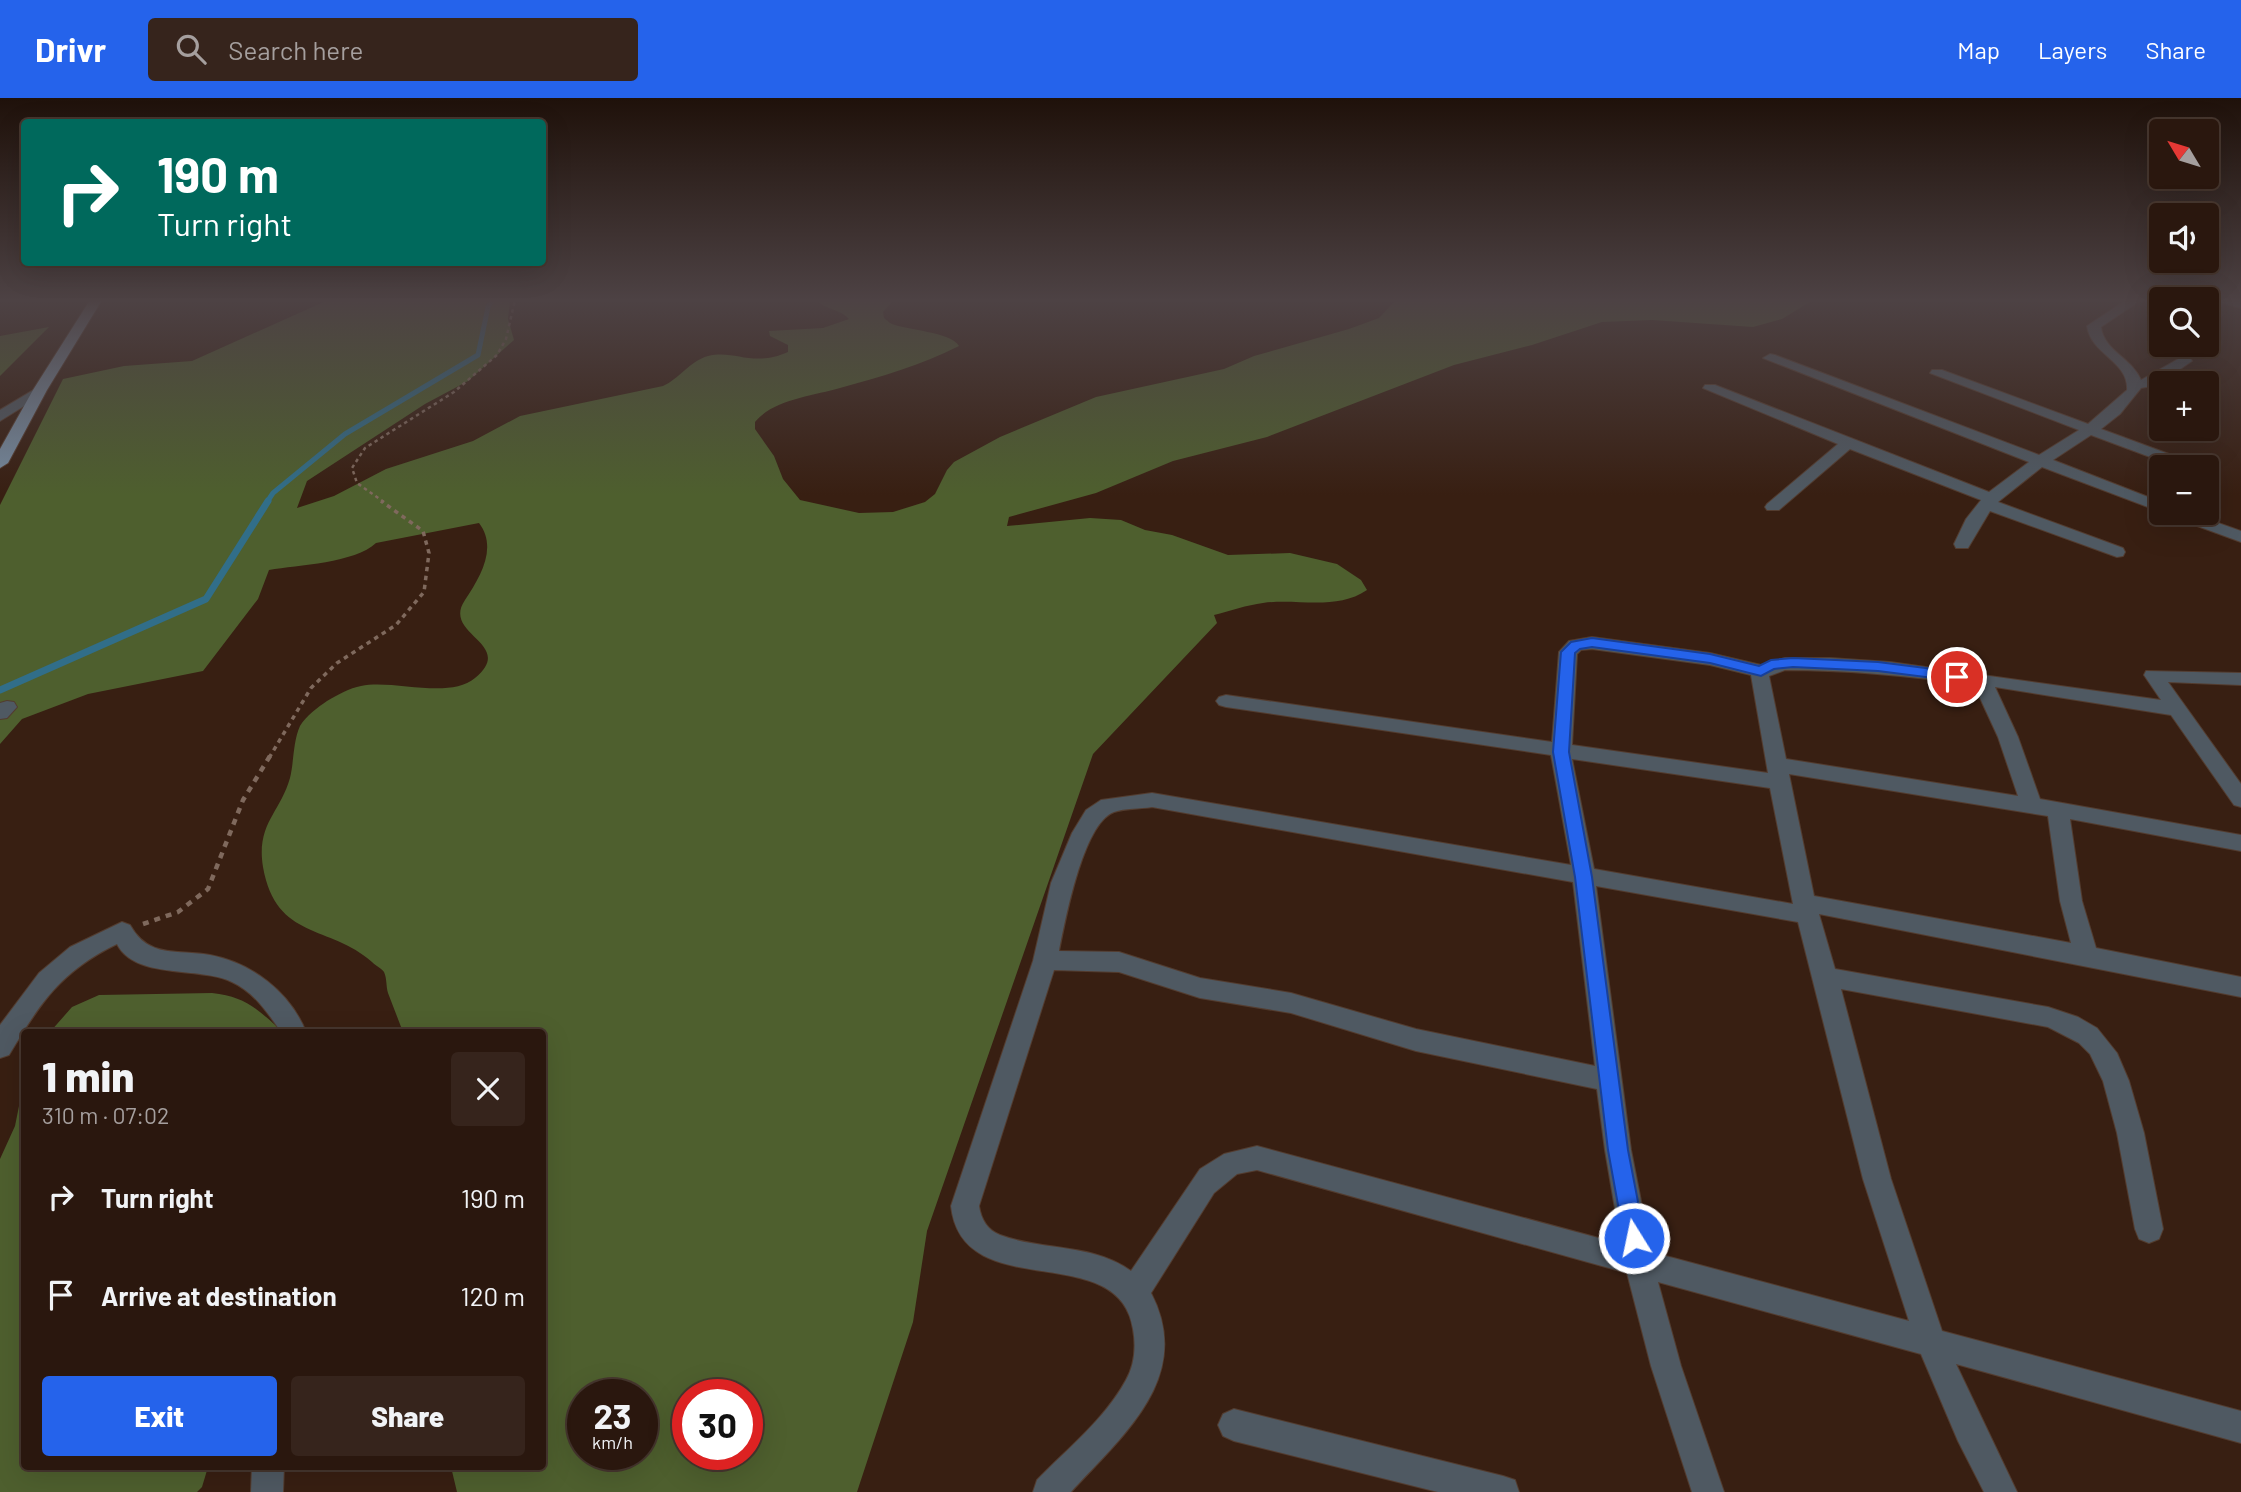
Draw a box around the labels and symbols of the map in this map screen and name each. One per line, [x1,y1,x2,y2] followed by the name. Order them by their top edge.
[2149,119,2219,189] north arrow
[1927,647,1987,707] pin
[1597,1201,1671,1275] position arrow
[672,1379,763,1470] speed limit sign: 30

